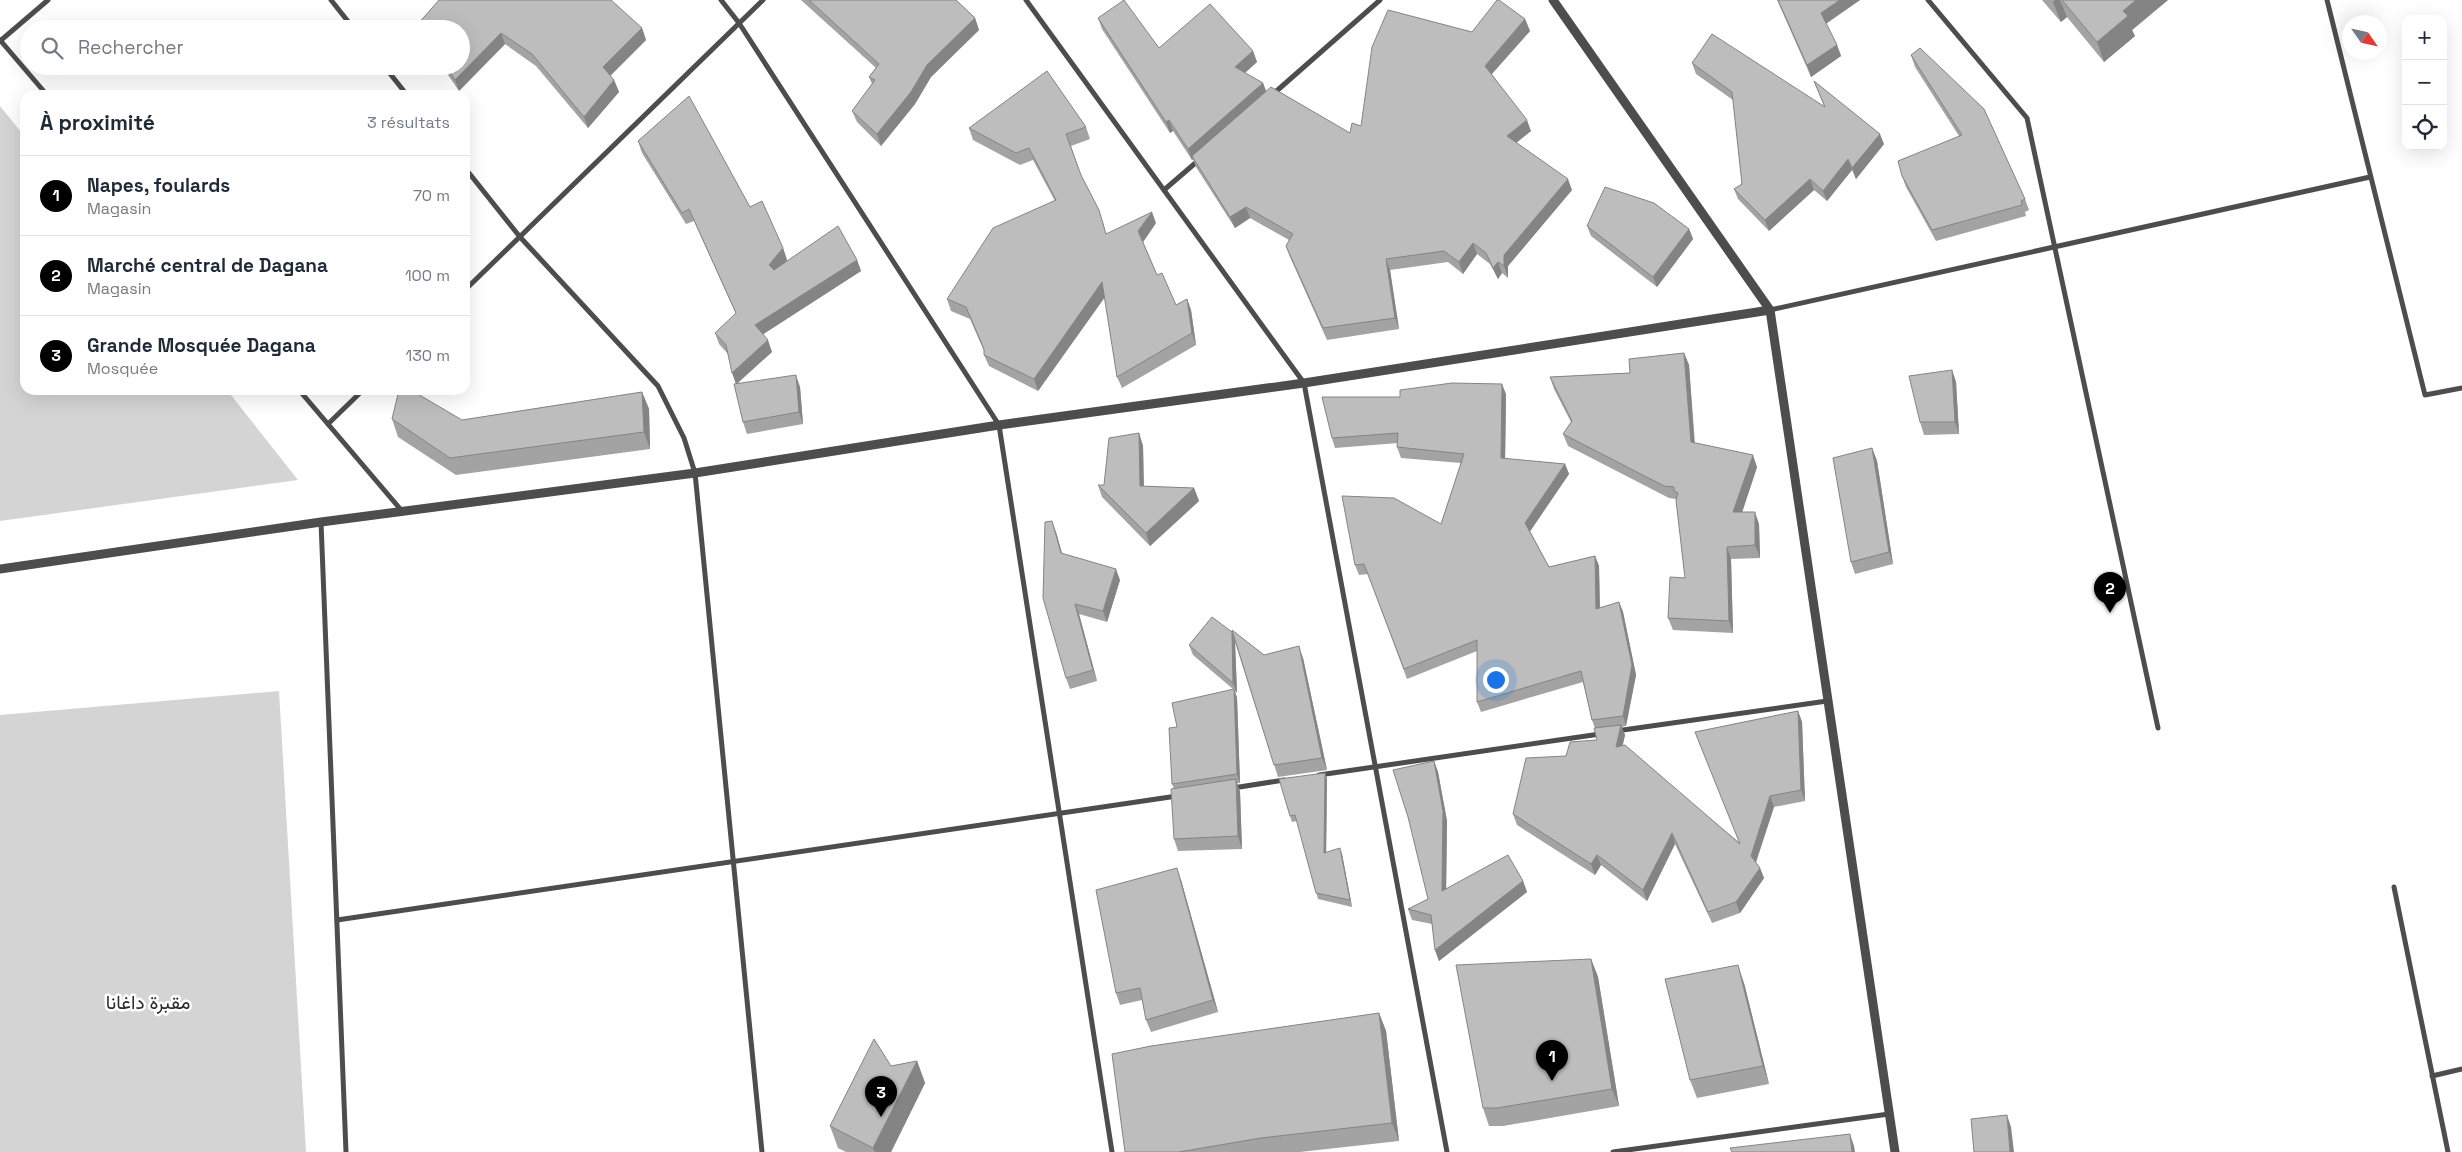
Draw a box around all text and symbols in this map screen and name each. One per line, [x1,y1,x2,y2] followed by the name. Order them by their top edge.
[2342,15,2387,60] north arrow
[2402,15,2447,150] map controls
[2402,15,2447,60] button: +
[20,20,470,75] search box
[38,34,66,62] icon: search
[78,35,184,60] text: Rechercher
[2402,60,2447,105] button: −
[2402,105,2447,150] button: locate
[40,109,155,136] text: À proximité
[367,112,450,133] text: 3 résultats
[87,173,230,198] text: Napes, foulards
[52,185,60,206] text: 1
[413,185,450,206] text: 70 m
[87,198,151,219] text: Magasin
[87,253,328,278] text: Marché central de Dagana
[51,265,61,286] text: 2
[405,265,450,286] text: 100 m
[87,278,151,299] text: Magasin
[87,333,316,358] text: Grande Mosquée Dagana
[51,345,61,366] text: 3
[406,345,450,366] text: 130 m
[87,358,158,379] text: Mosquée
[2094,572,2126,613] pin: 2
[1483,667,1509,693] your location
[106,990,190,1015] park label: مقبرة داغانا
[1536,1040,1568,1081] pin: 1
[865,1076,897,1117] pin: 3

